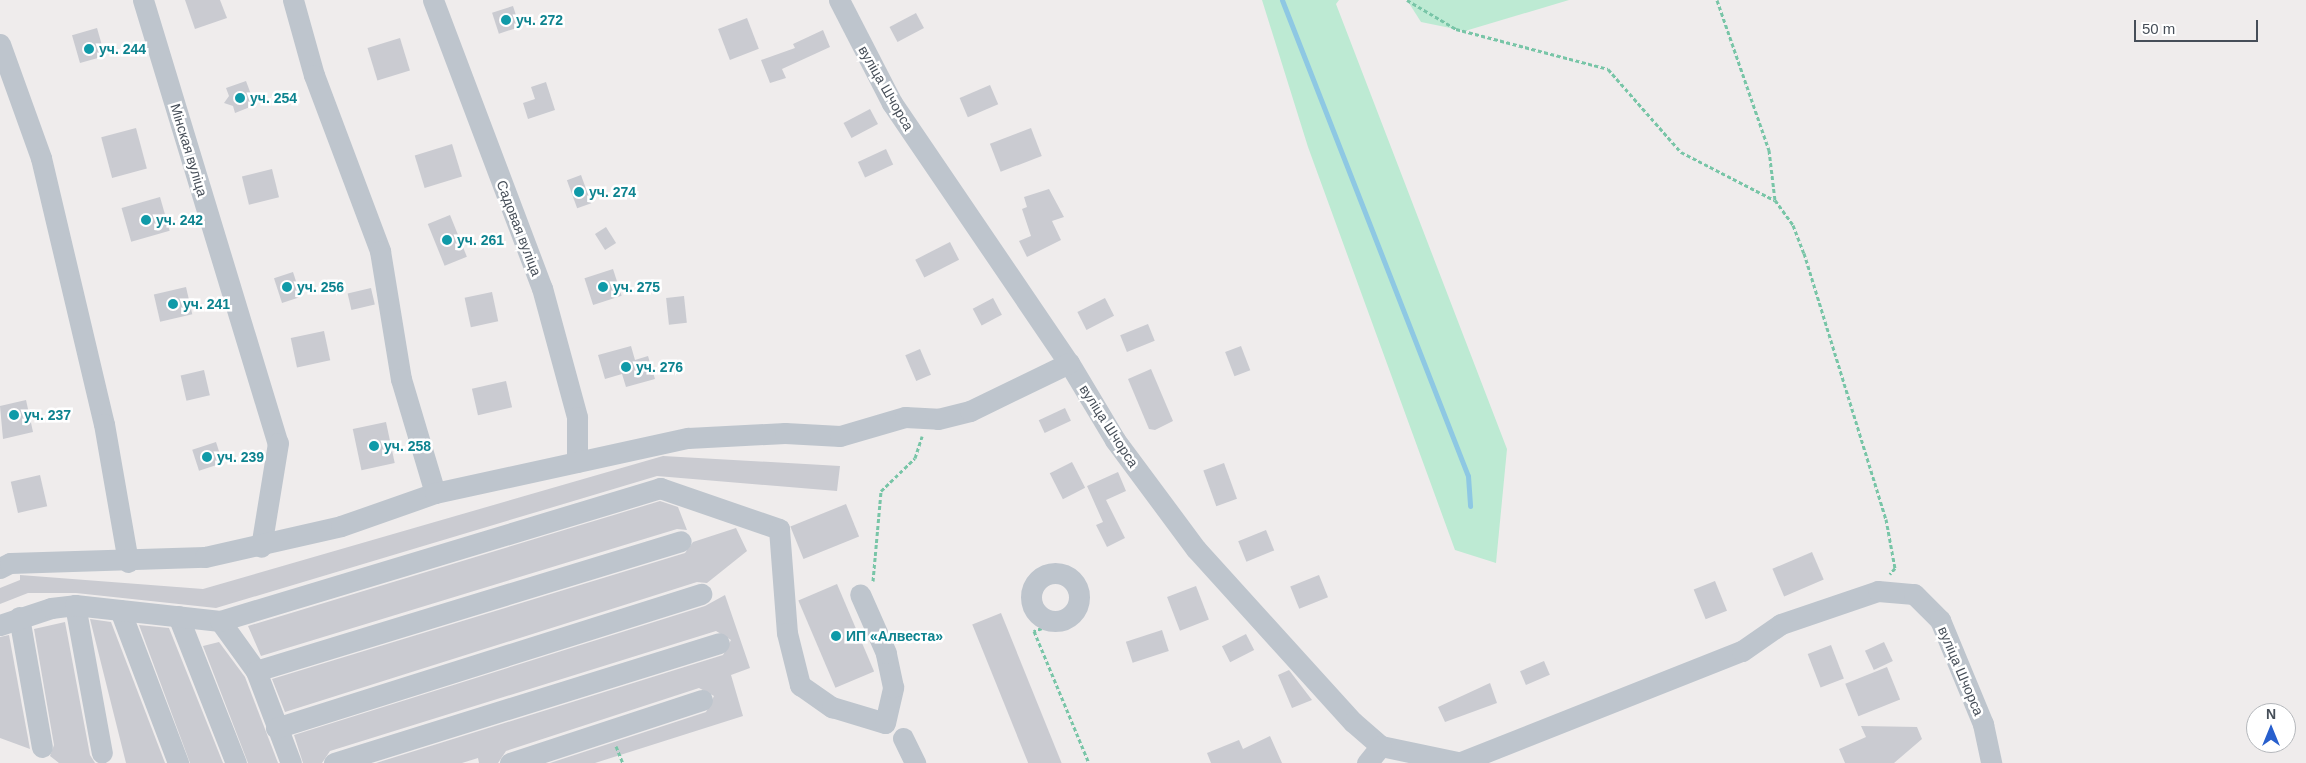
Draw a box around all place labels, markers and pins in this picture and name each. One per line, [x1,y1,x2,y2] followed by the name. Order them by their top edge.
[516,12,563,28] place label: уч. 272
[500,14,512,26] marker: уч. 272
[99,41,146,57] place label: уч. 244
[83,43,95,55] marker: уч. 244
[250,90,297,106] place label: уч. 254
[234,92,246,104] marker: уч. 254
[589,184,636,200] place label: уч. 274
[573,186,585,198] marker: уч. 274
[156,212,203,228] place label: уч. 242
[140,214,152,226] marker: уч. 242
[457,232,504,248] place label: уч. 261
[441,234,453,246] marker: уч. 261
[297,279,344,295] place label: уч. 256
[613,279,660,295] place label: уч. 275
[281,281,293,293] marker: уч. 256
[597,281,609,293] marker: уч. 275
[183,296,230,312] place label: уч. 241
[167,298,179,310] marker: уч. 241
[636,359,683,375] place label: уч. 276
[620,361,632,373] marker: уч. 276
[24,407,71,423] place label: уч. 237
[8,409,20,421] marker: уч. 237
[384,438,431,454] place label: уч. 258
[368,440,380,452] marker: уч. 258
[217,449,264,465] place label: уч. 239
[201,451,213,463] marker: уч. 239
[846,628,943,644] place label: ИП «Алвеста»
[830,630,842,642] marker: ИП «Алвеста»

